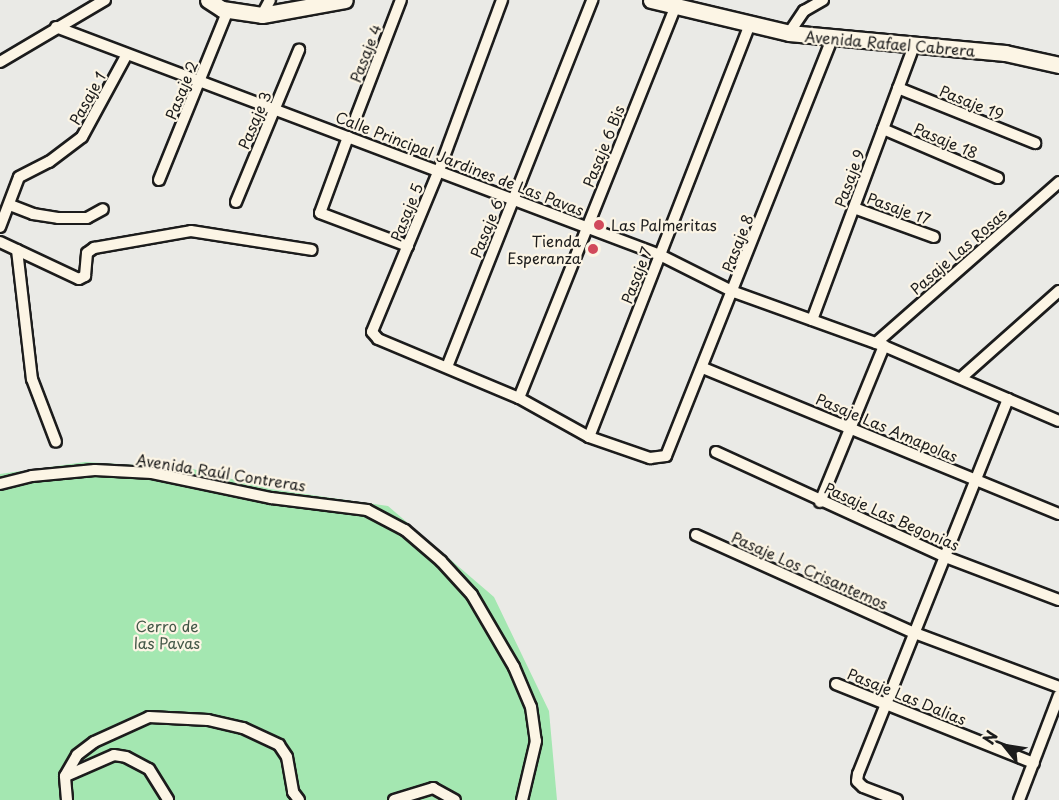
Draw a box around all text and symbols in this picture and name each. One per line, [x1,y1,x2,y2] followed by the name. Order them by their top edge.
[346,21,384,85] street label: Pasaje 4
[804,27,976,59] street label: Avenida Rafael Cabrera
[161,58,201,122] street label: Pasaje 2
[65,68,109,128] street label: Pasaje 1
[938,81,1006,123] street label: Pasaje 19
[234,88,274,152] street label: Pasaje 3
[578,102,628,190] street label: Pasaje 6 Bis
[332,107,588,219] street label: Calle Principal Jardines de Las Pavas
[912,119,980,161] street label: Pasaje 18
[830,147,868,209] street label: Pasaje 9
[386,180,426,244] street label: Pasaje 5
[865,188,933,228] street label: Pasaje 17
[466,196,506,260] street label: Pasaje 6
[906,204,1010,298] street label: Pasaje Las Rosas
[718,212,756,274] street label: Pasaje 8
[611,216,718,234] place label: Las Palmeritas
[592,218,606,232] marker: Las Palmeritas
[507,231,581,266] place label: Tienda Esperanza
[586,242,600,256] marker: Tienda Esperanza
[617,244,655,306] street label: Pasaje 7
[813,389,961,465] street label: Pasaje Las Amapolas
[135,450,307,494] street label: Avenida Raúl Contreras
[822,478,962,554] street label: Pasaje Las Begonias
[729,527,891,613] street label: Pasaje Los Crisantemos
[134,616,200,651] park label: Cerro de las Pavas
[845,664,969,728] street label: Pasaje Las Dalias
[975,716,1035,776] north arrow
[976,726,1003,748] text: N

